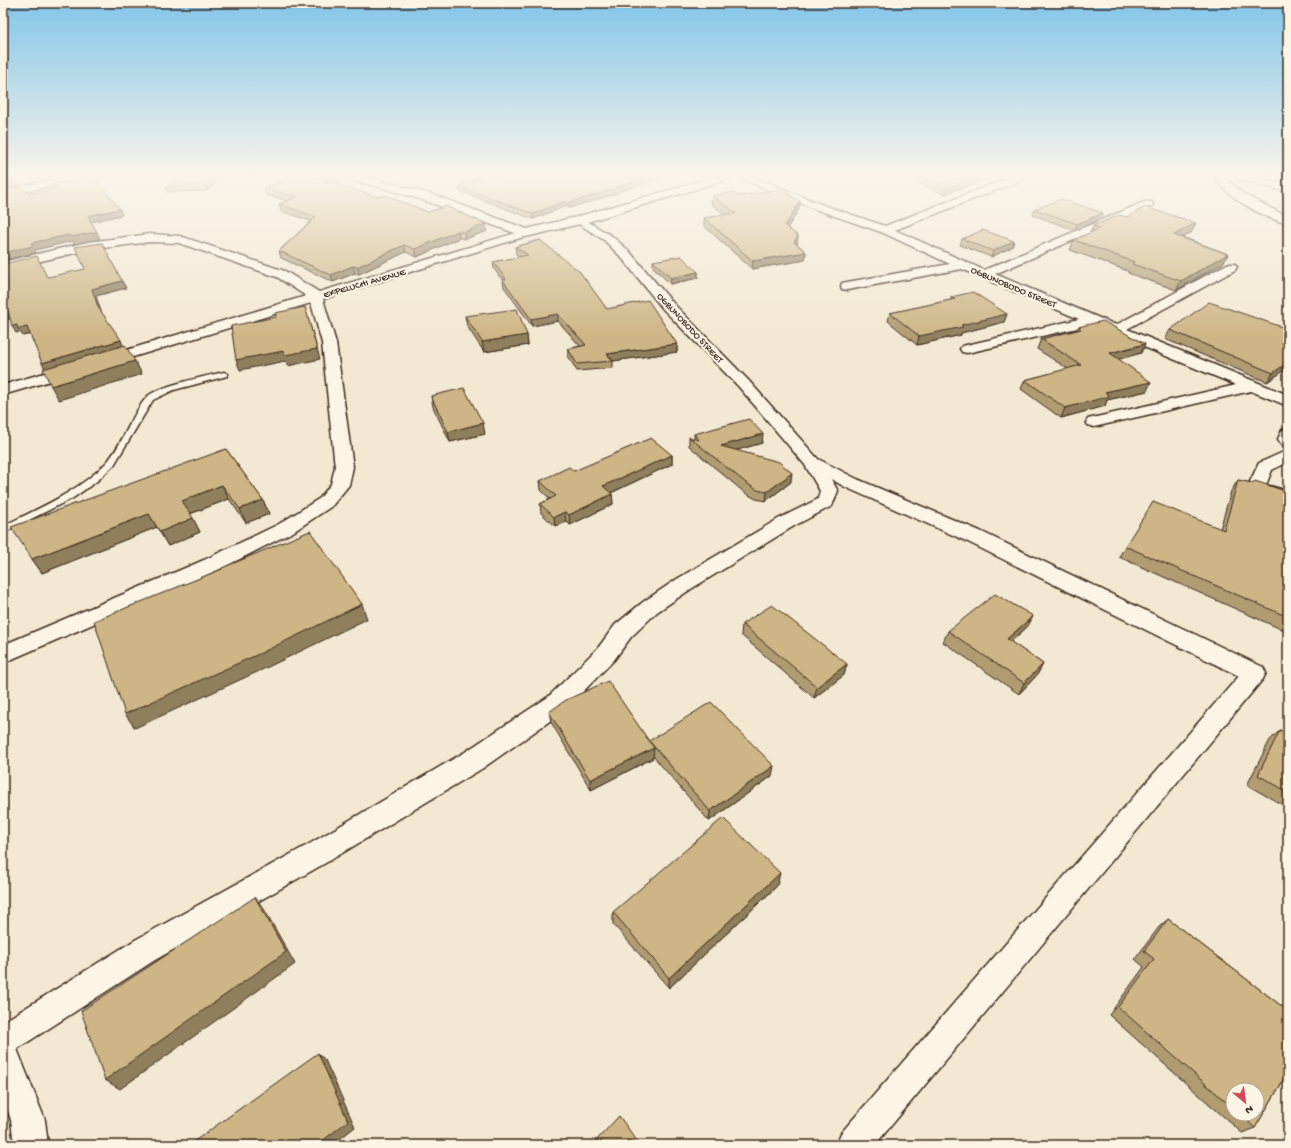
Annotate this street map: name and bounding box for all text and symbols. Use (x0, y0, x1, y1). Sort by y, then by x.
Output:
street label: OGBUNOBODO STREET (969, 264, 1059, 312)
street label: EKPELUCHI AVENUE (322, 266, 408, 301)
street label: OGBUNOBODO STREET (654, 291, 726, 367)
north arrow (1225, 1082, 1265, 1122)
text: N (1243, 1102, 1255, 1116)

